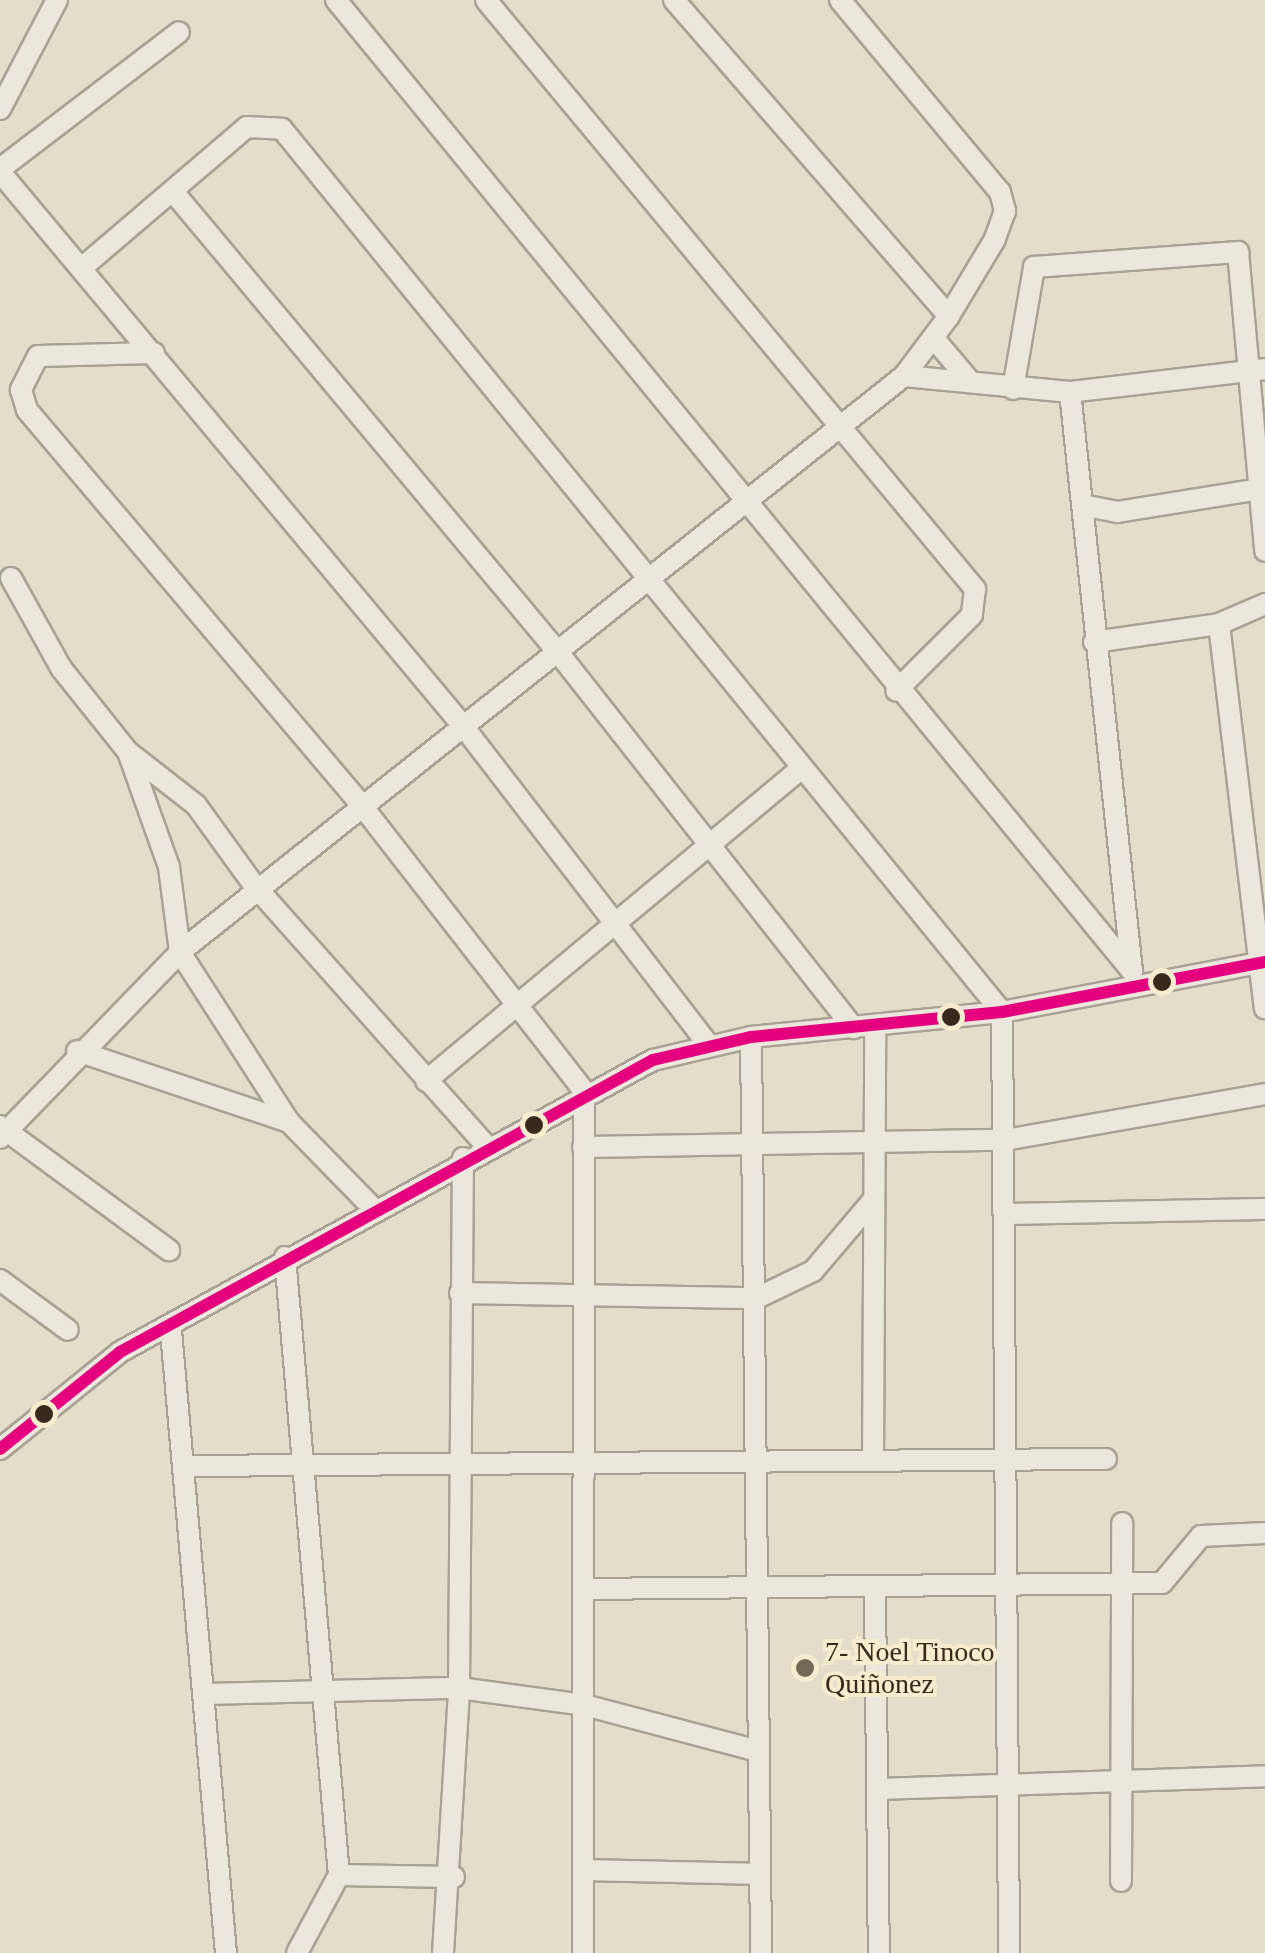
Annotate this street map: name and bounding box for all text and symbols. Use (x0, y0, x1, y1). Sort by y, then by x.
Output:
unlabelled marker (1152, 972, 1172, 992)
unlabelled marker (941, 1007, 961, 1027)
unlabelled marker (524, 1115, 544, 1135)
unlabelled marker (34, 1404, 54, 1424)
place label: 7- Noel Tinoco Quiñonez (825, 1635, 995, 1701)
marker: 7- Noel Tinoco Quiñonez (794, 1657, 816, 1679)

